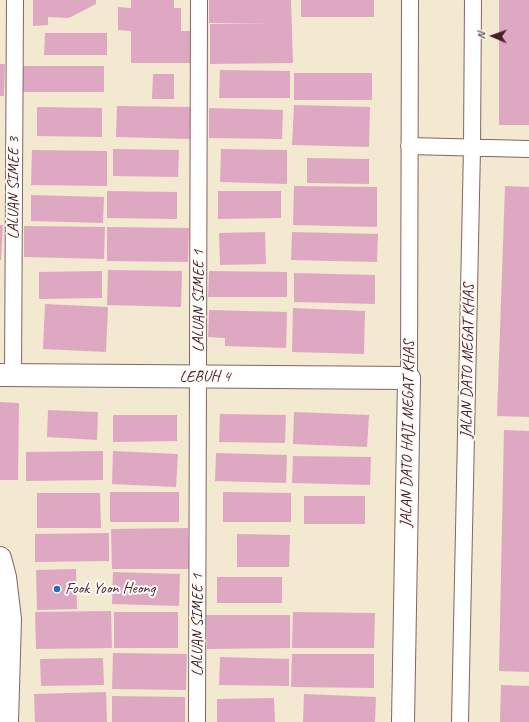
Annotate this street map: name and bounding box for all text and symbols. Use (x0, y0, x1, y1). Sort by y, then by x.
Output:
north arrow (473, 16, 513, 56)
text: N (474, 32, 488, 39)
street label: LALUAN SIMEE 3 (4, 137, 24, 239)
street label: LALUAN SIMEE 1 (189, 250, 209, 352)
street label: JALAN DATO MEGAT KHAS (457, 283, 479, 439)
street label: JALAN DATO HAJI MEGAT KHAS (397, 340, 419, 528)
street label: LEBUH 4 (180, 367, 230, 387)
street label: LALUAN SIMEE 1 (188, 574, 208, 676)
place label: Fook Yoon Heong (65, 579, 155, 599)
marker: Fook Yoon Heong (52, 584, 62, 594)

